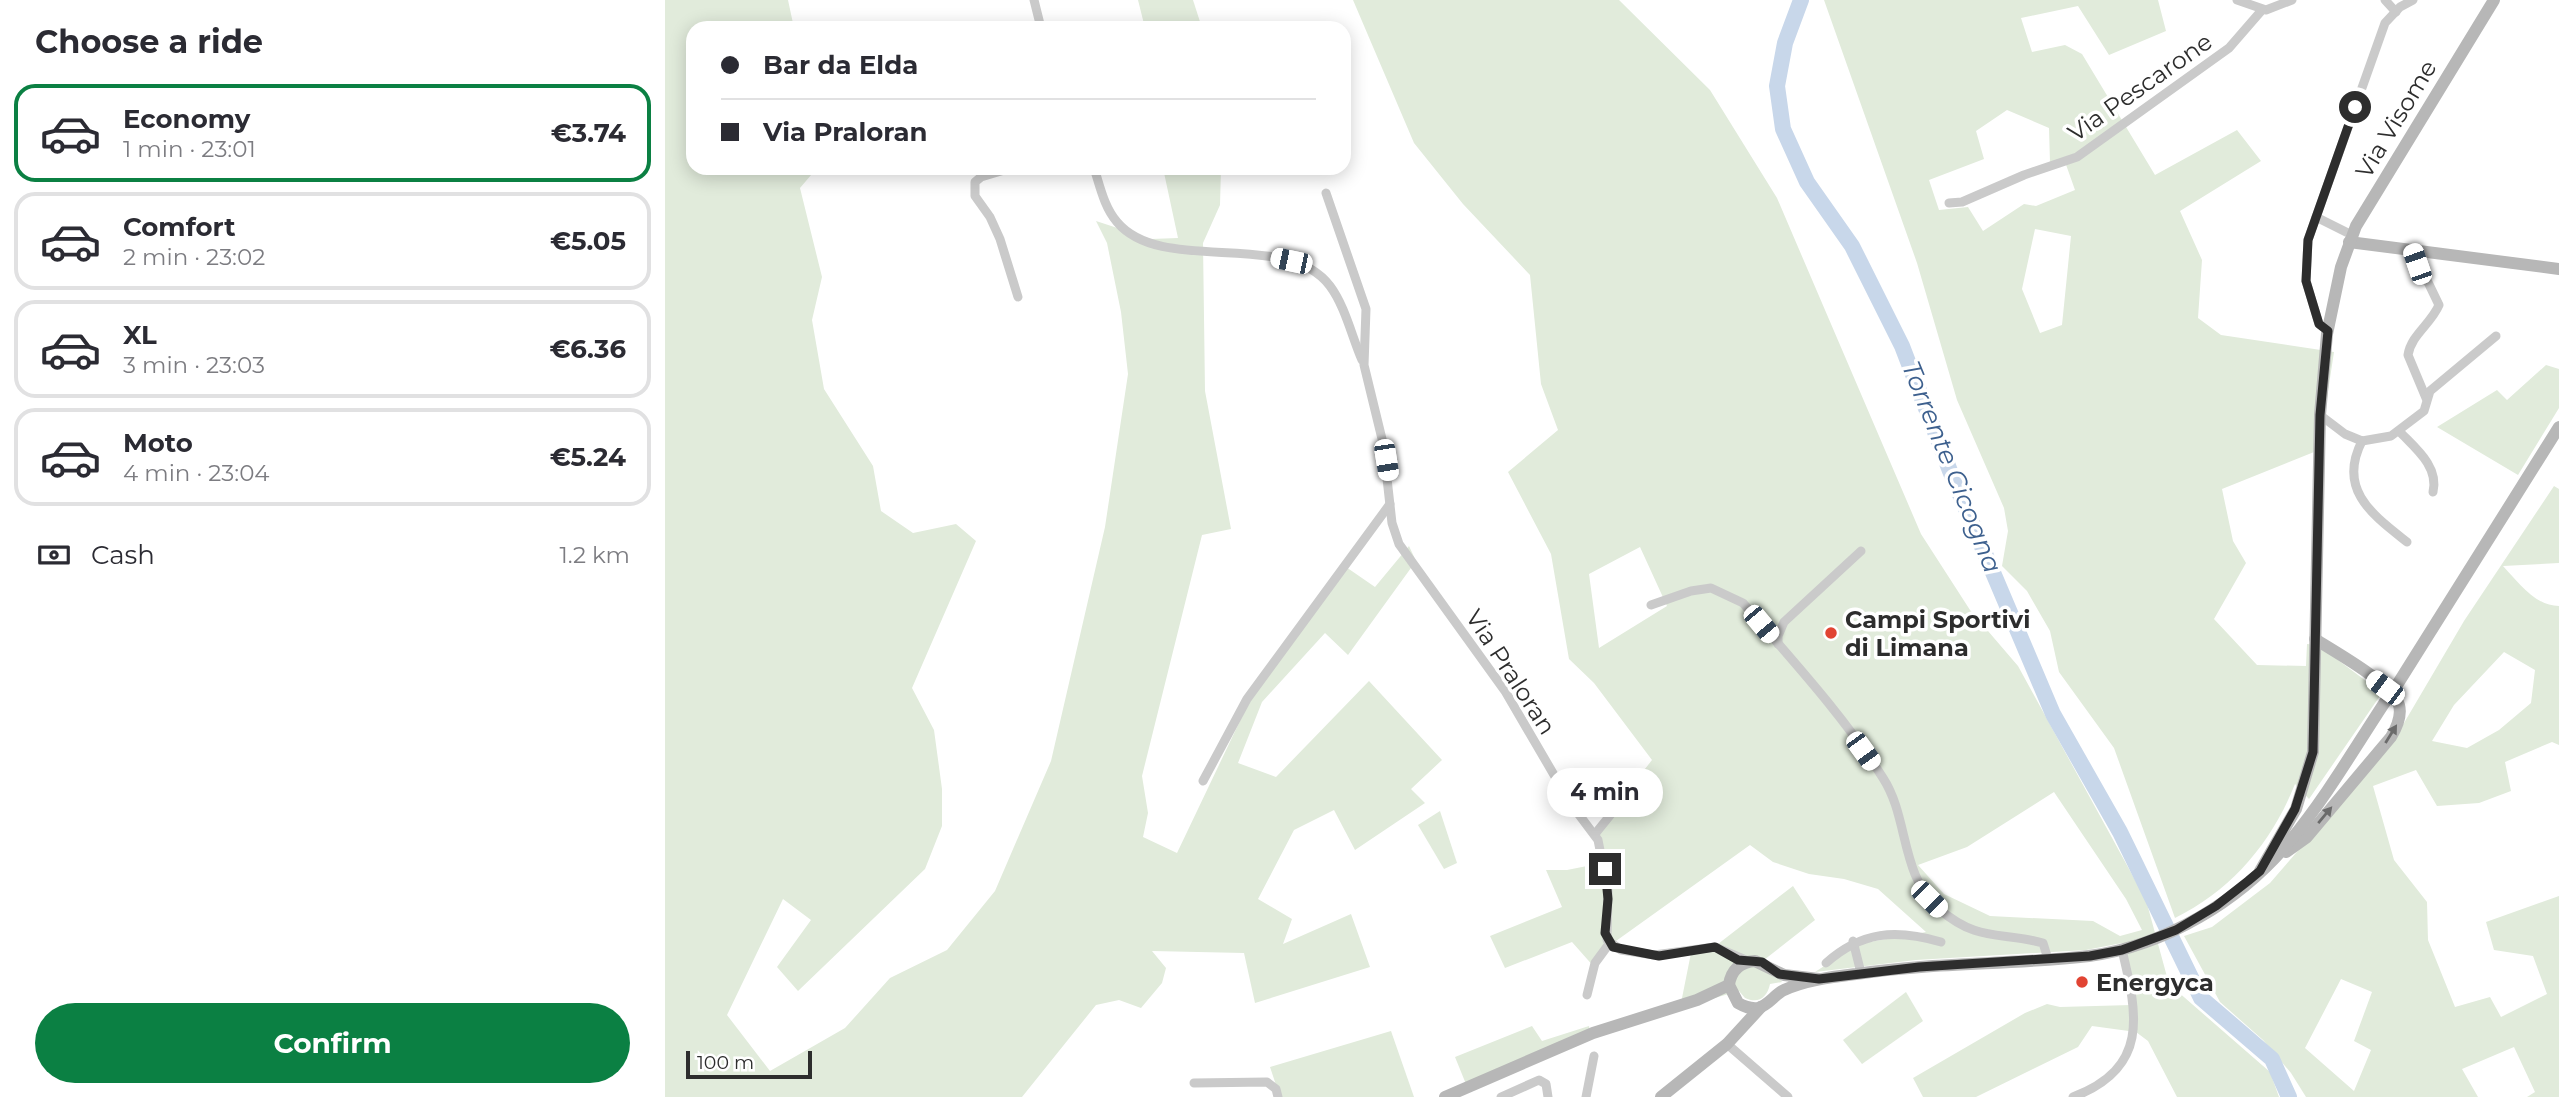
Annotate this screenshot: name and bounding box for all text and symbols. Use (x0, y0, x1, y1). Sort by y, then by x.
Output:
text: Choose a ride (35, 22, 263, 61)
street label: Via Pescarone (2062, 27, 2218, 147)
text: Bar da Elda (763, 49, 918, 81)
street label: Via Visome (2349, 55, 2443, 183)
route start (2339, 91, 2371, 123)
icon: car (39, 102, 102, 165)
text: Economy (123, 103, 250, 135)
text: Via Praloran (763, 116, 928, 148)
text: €3.74 (551, 117, 626, 149)
text: 1 min · 23:01 (123, 135, 256, 163)
icon: car (39, 210, 102, 273)
text: Comfort (123, 211, 235, 243)
text: €5.05 (550, 225, 626, 257)
car (2401, 241, 2434, 287)
text: 2 min · 23:02 (123, 243, 265, 271)
car (1269, 246, 1314, 276)
icon: car (39, 318, 102, 381)
text: XL (123, 319, 157, 351)
text: €6.36 (550, 333, 626, 365)
text: 3 min · 23:03 (123, 351, 265, 379)
water label: Torrente Cicogna (1895, 357, 2009, 577)
icon: car (39, 426, 102, 489)
text: Moto (123, 427, 193, 459)
car (1373, 438, 1400, 482)
text: €5.24 (550, 441, 626, 473)
text: 4 min · 23:04 (123, 459, 270, 487)
icon: cash (35, 536, 73, 574)
text: Cash (91, 539, 155, 571)
text: 1.2 km (560, 541, 630, 569)
car (1740, 601, 1783, 647)
street label: Via Praloran (1460, 604, 1562, 740)
place label: Campi Sportivi di Limana (1845, 605, 2030, 662)
marker: Campi Sportivi di Limana (1823, 625, 1839, 641)
car (2362, 667, 2409, 709)
one-way arrow (2385, 724, 2398, 743)
car (1843, 728, 1884, 774)
callout: 4 min (1547, 768, 1663, 816)
text: 4 min (1570, 778, 1640, 806)
one-way arrow (2317, 807, 2332, 824)
route end (1589, 853, 1621, 885)
car (1907, 877, 1952, 921)
place label: Energyca (2096, 968, 2214, 997)
marker: Energyca (2074, 974, 2090, 990)
button: Confirm (35, 1003, 630, 1083)
scale bar (686, 1048, 812, 1080)
text: 100 m (697, 1051, 754, 1074)

